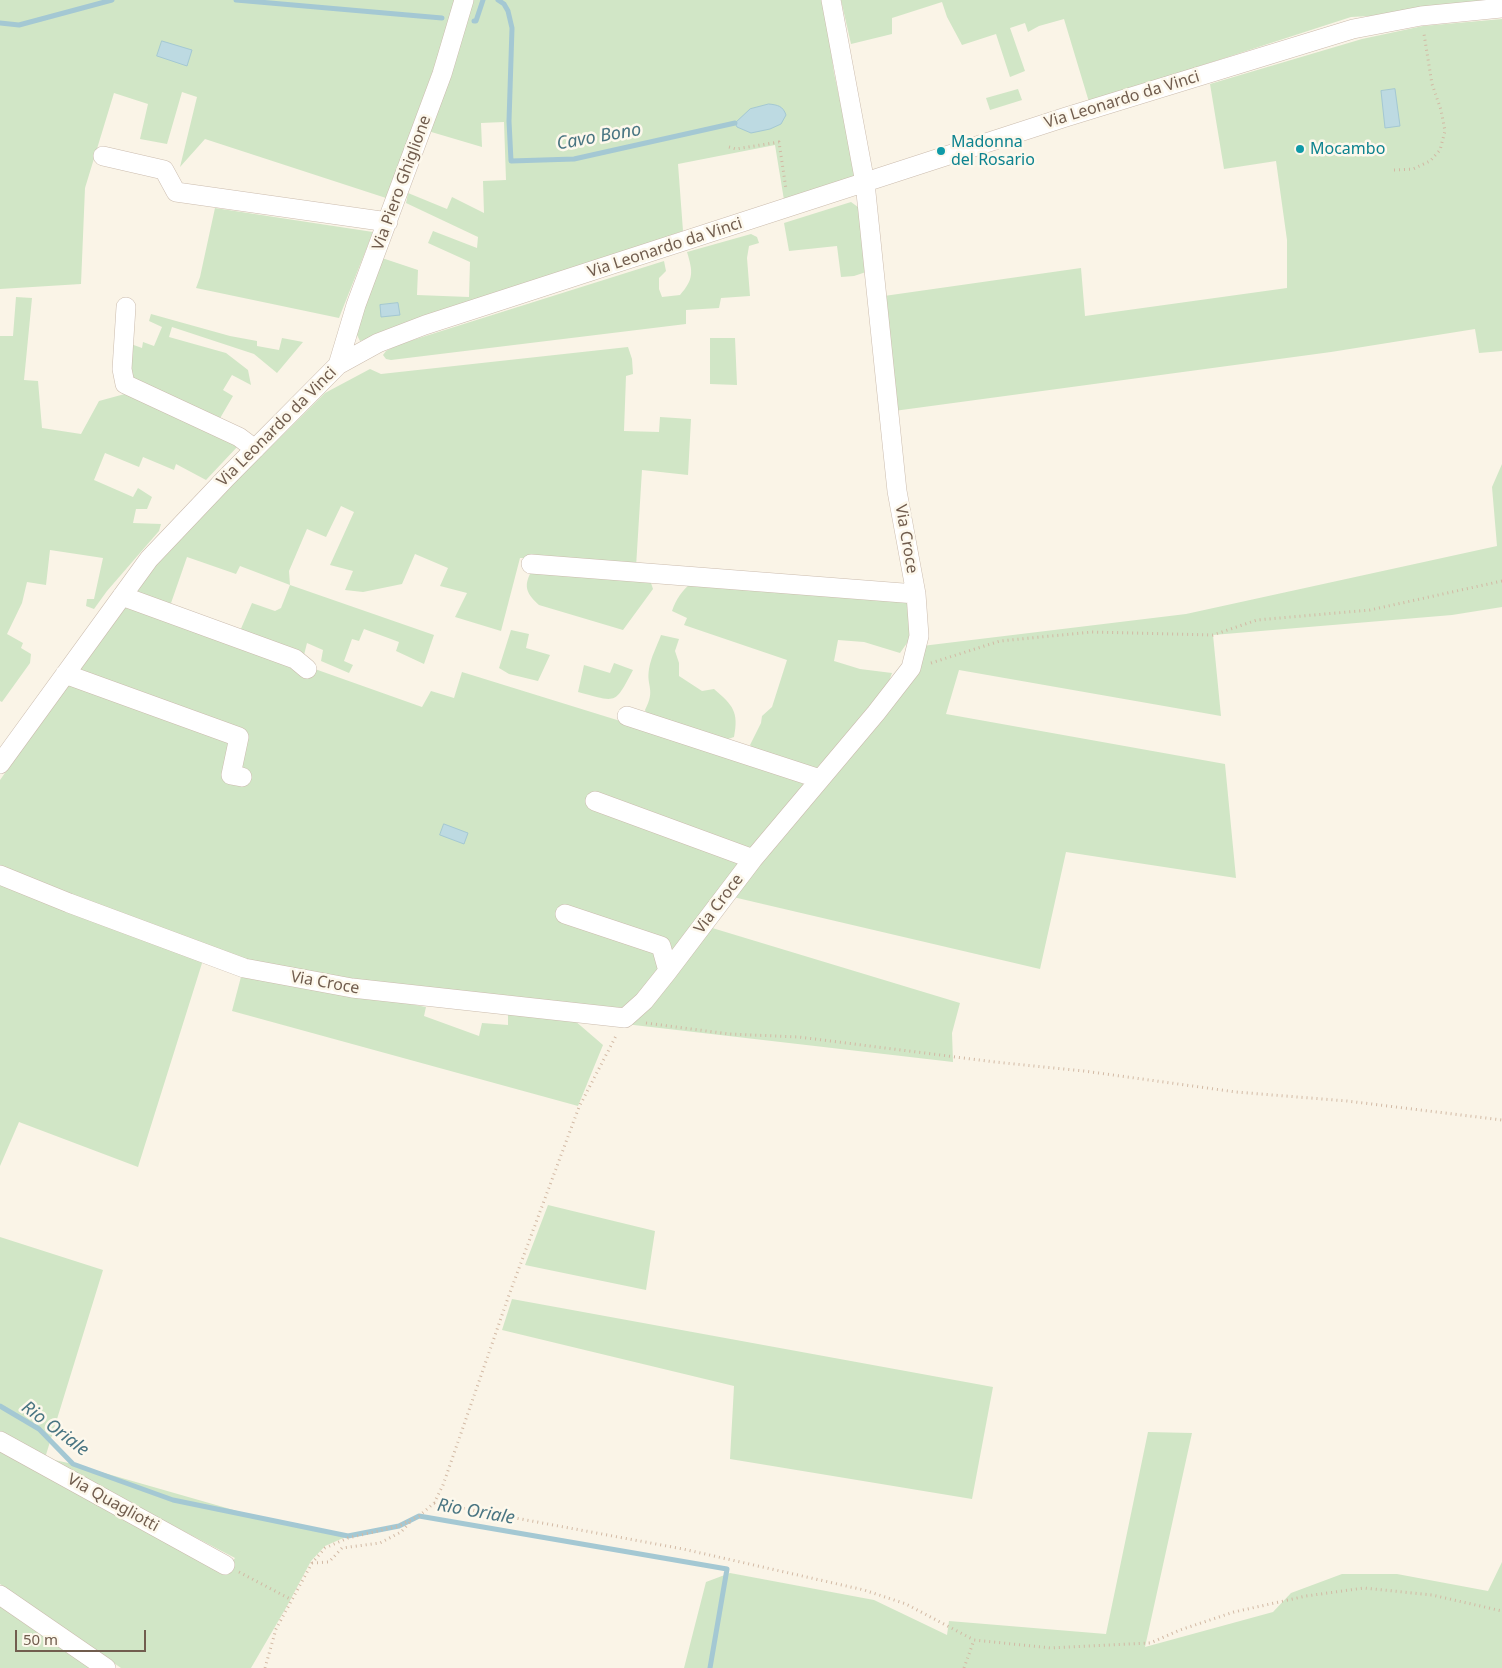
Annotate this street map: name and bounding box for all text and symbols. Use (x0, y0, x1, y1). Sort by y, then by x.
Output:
street label: Via Leonardo da Vinci (1042, 67, 1202, 133)
street label: Via Piero Ghiglione (369, 113, 435, 253)
water label: Cavo Bono (555, 119, 643, 155)
place label: Madonna del Rosario (951, 132, 1035, 170)
place label: Mocambo (1310, 139, 1385, 159)
marker: Mocambo (1294, 143, 1306, 155)
marker: Madonna del Rosario (935, 145, 947, 157)
street label: Via Leonardo da Vinci (585, 214, 745, 282)
street label: Via Leonardo da Vinci (213, 363, 341, 491)
street label: Via Croce (890, 503, 922, 575)
street label: Via Croce (690, 870, 748, 938)
street label: Via Croce (289, 967, 361, 999)
water label: Rio Oriale (17, 1397, 93, 1461)
street label: Via Quagliotti (64, 1470, 162, 1536)
water label: Rio Oriale (436, 1495, 516, 1529)
scale bar (18, 1620, 149, 1652)
text: 50 m (23, 1629, 58, 1649)

